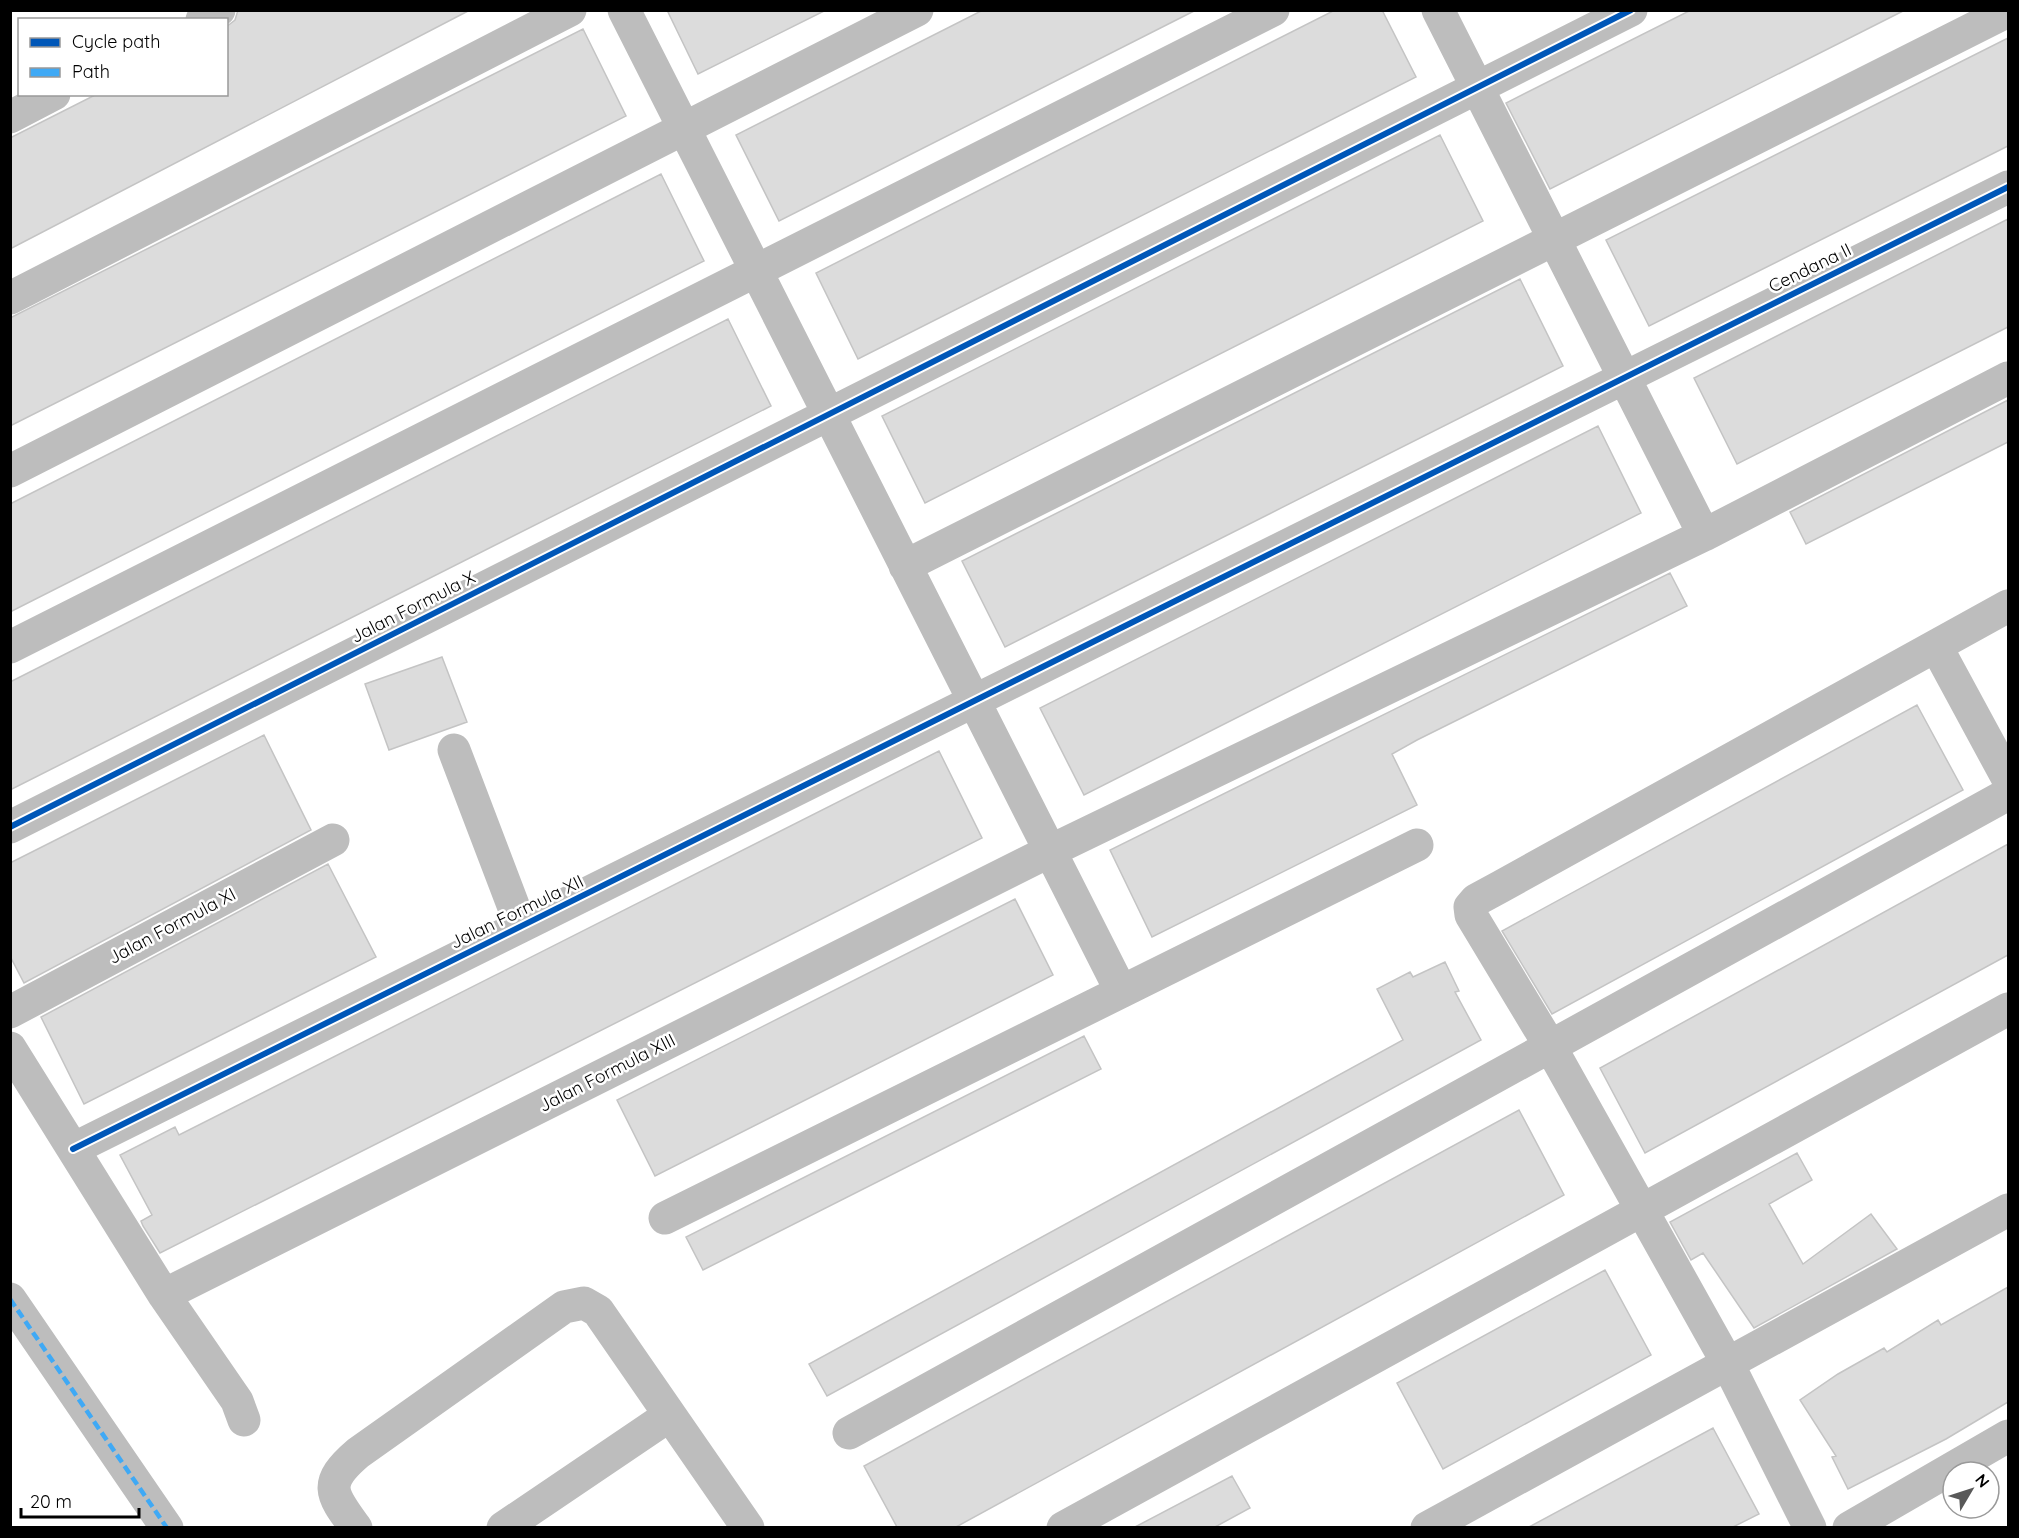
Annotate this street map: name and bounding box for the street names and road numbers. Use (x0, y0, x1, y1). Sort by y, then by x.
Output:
street label: Cendana II (1765, 238, 1855, 297)
street label: Jalan Formula X (347, 565, 479, 648)
street label: Jalan Formula XII (446, 869, 587, 954)
street label: Jalan Formula XI (104, 882, 240, 969)
street label: Jalan Formula XIII (535, 1028, 679, 1117)

